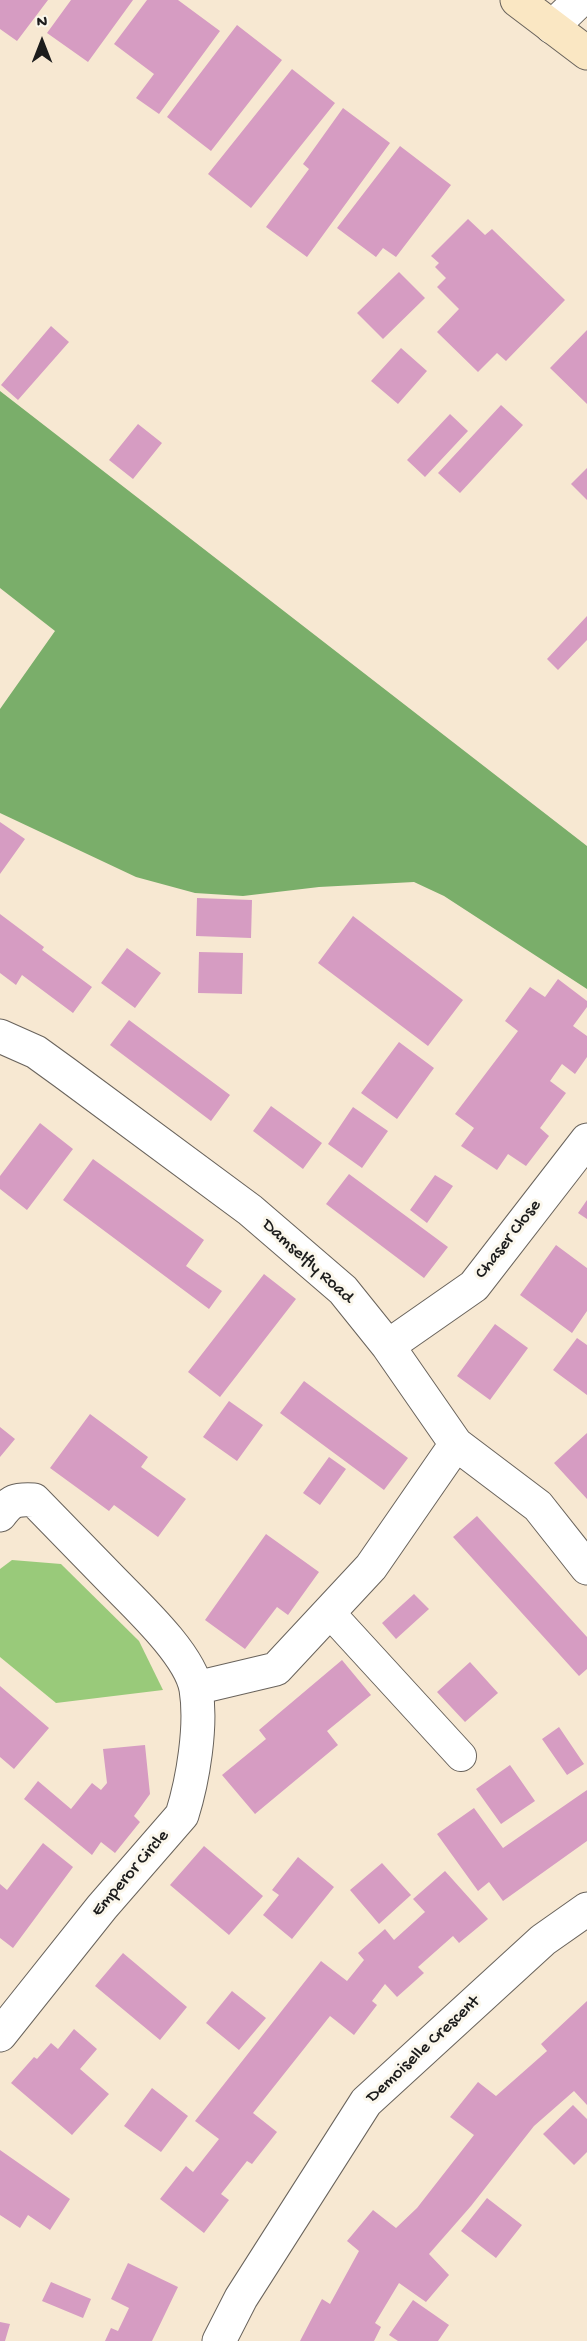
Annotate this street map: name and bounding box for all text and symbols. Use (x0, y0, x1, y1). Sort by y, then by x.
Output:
north arrow (12, 12, 72, 72)
text: N (37, 14, 47, 33)
street label: Chaser Close (471, 1196, 547, 1284)
street label: Damselfly Road (257, 1215, 357, 1309)
street label: Emperor Circle (87, 1826, 175, 1922)
street label: Demoiselle Crescent (363, 1992, 485, 2108)

